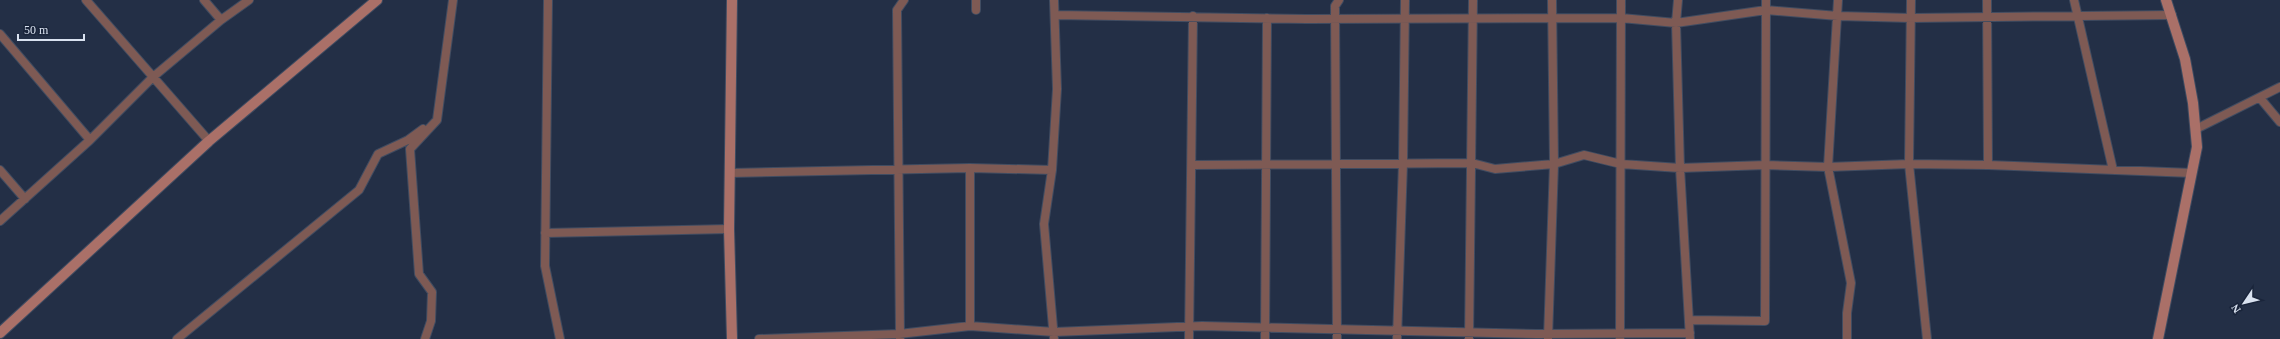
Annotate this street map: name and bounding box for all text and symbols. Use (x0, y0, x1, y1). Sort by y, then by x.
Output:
scale bar (18, 16, 84, 42)
text: 50 m (24, 23, 49, 37)
north arrow (2224, 283, 2264, 323)
text: N (2229, 302, 2243, 315)

